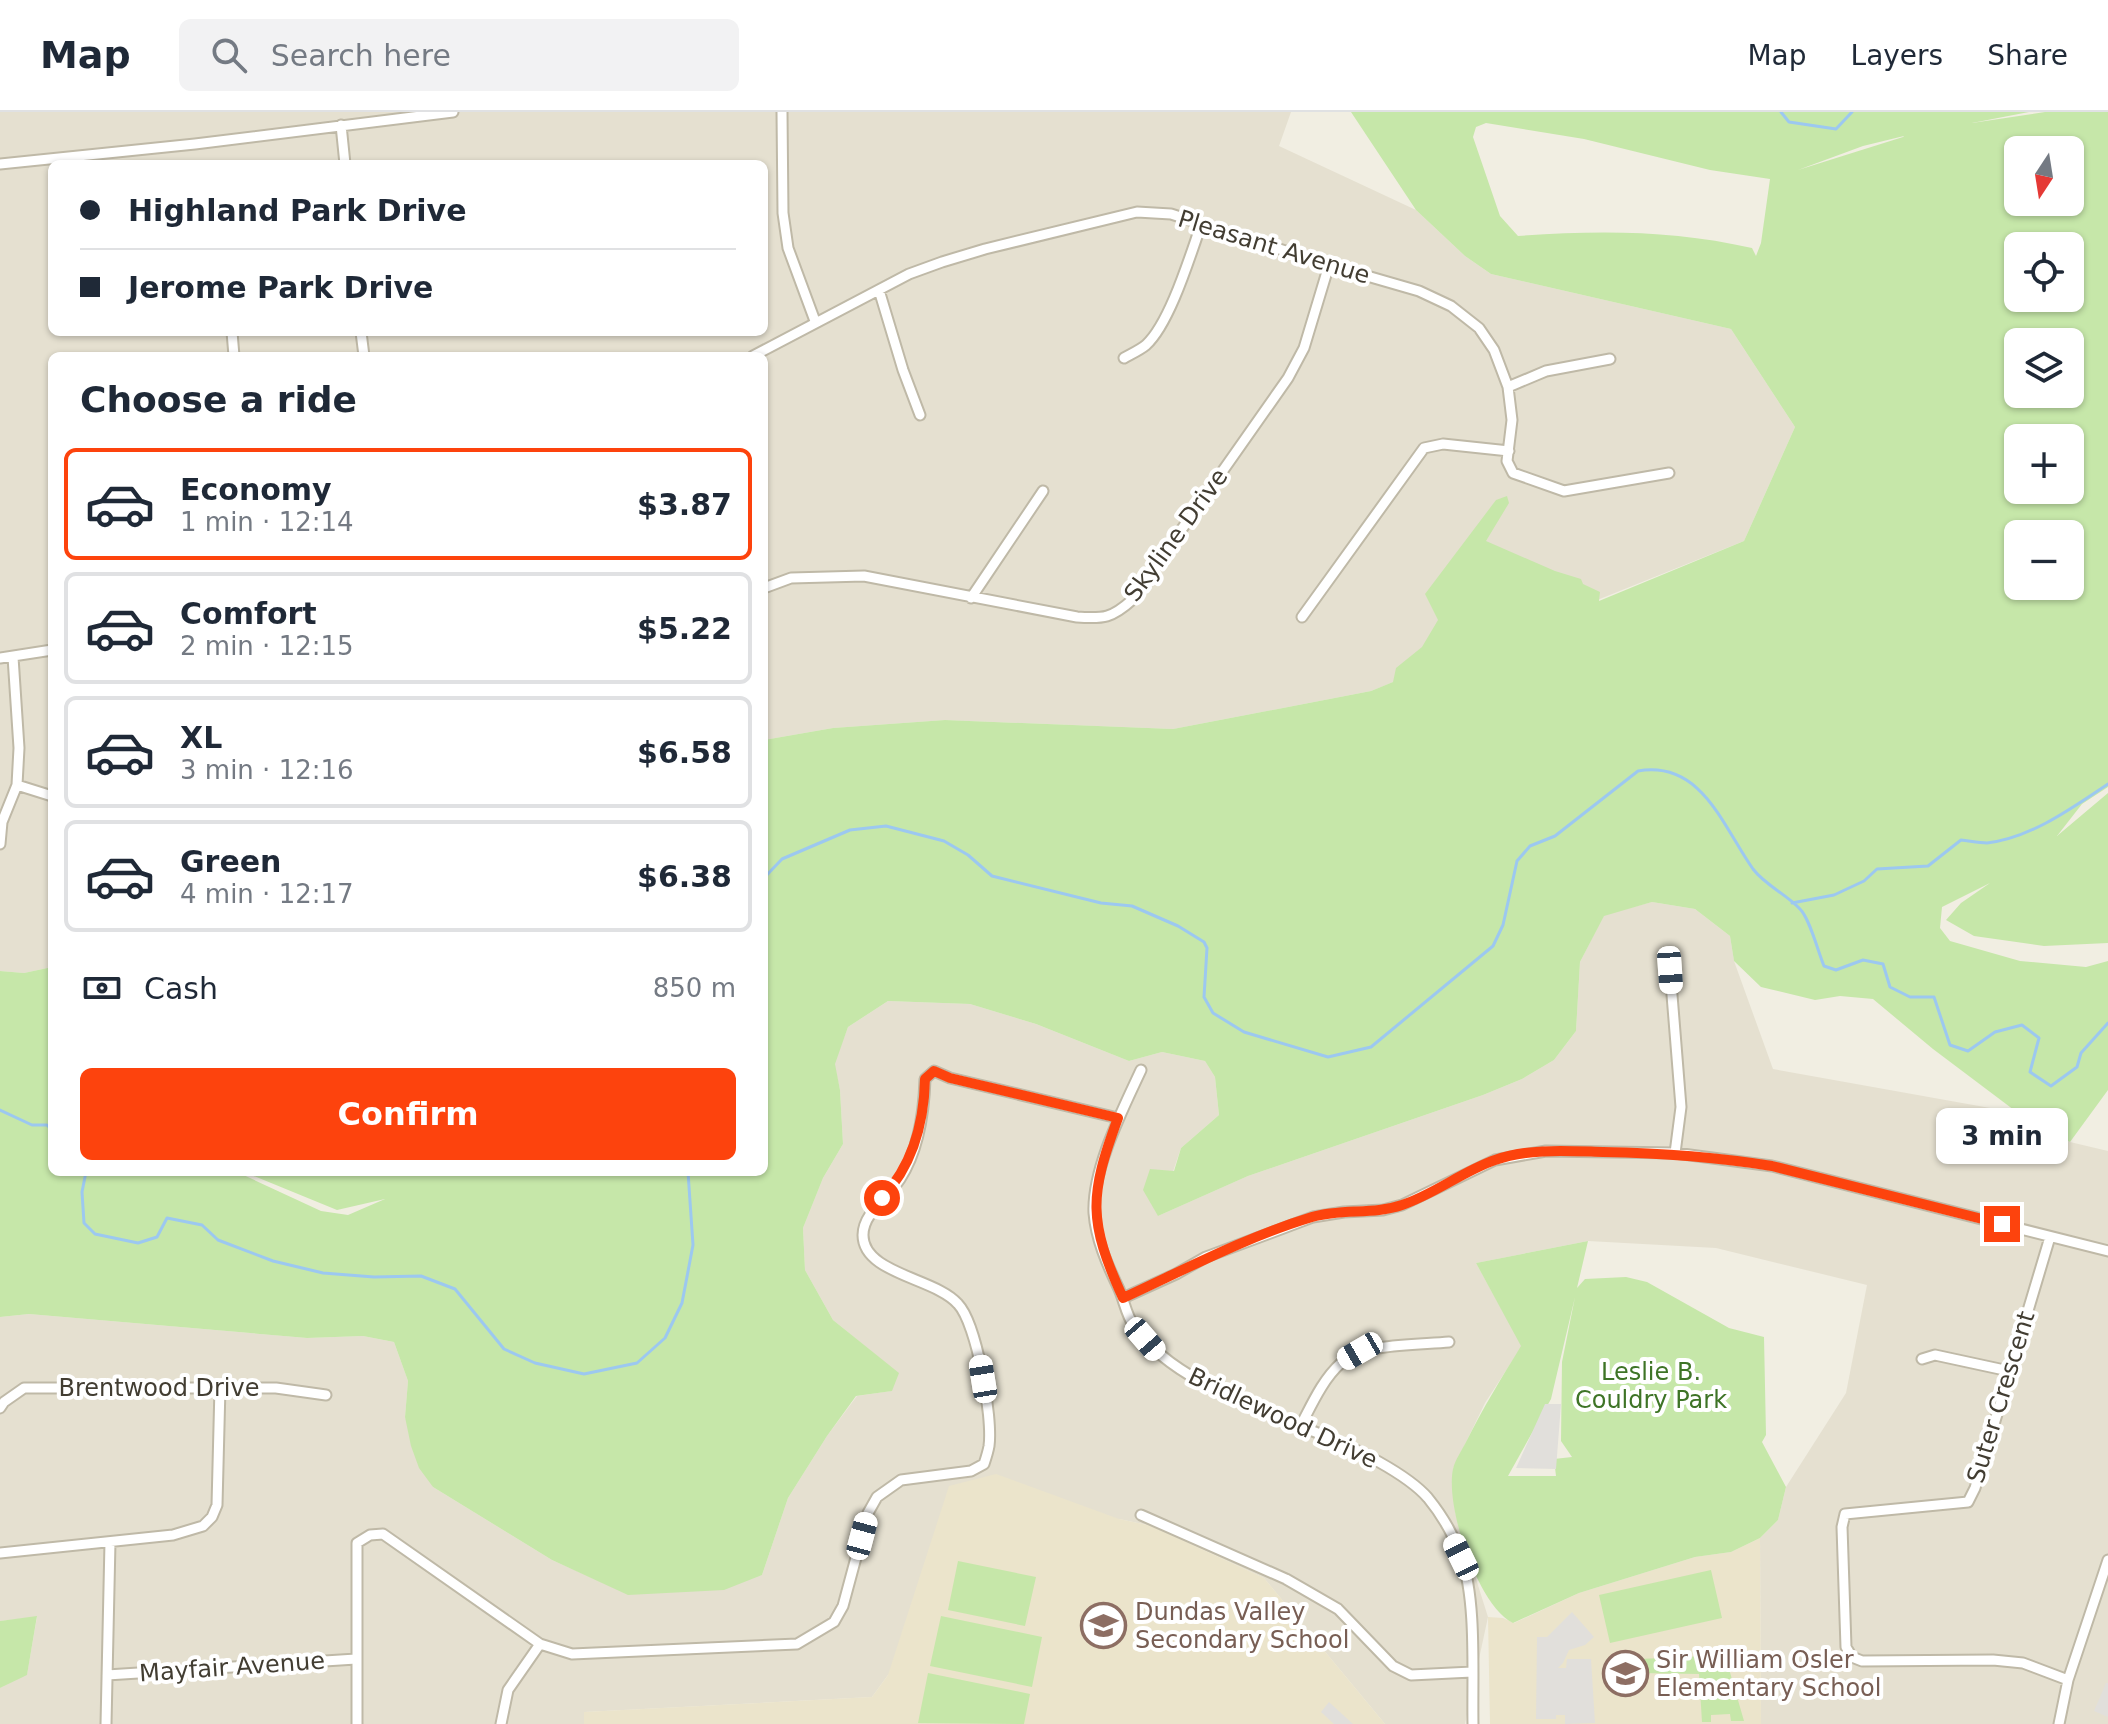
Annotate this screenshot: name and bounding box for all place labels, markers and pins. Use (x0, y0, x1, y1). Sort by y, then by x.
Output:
place label: Dundas Valley Secondary School (1135, 1598, 1349, 1654)
school or university icon: Dundas Valley Secondary School (1080, 1602, 1128, 1650)
place label: Sir William Osler Elementary School (1656, 1646, 1881, 1702)
school or university icon: Sir William Osler Elementary School (1601, 1650, 1649, 1698)

